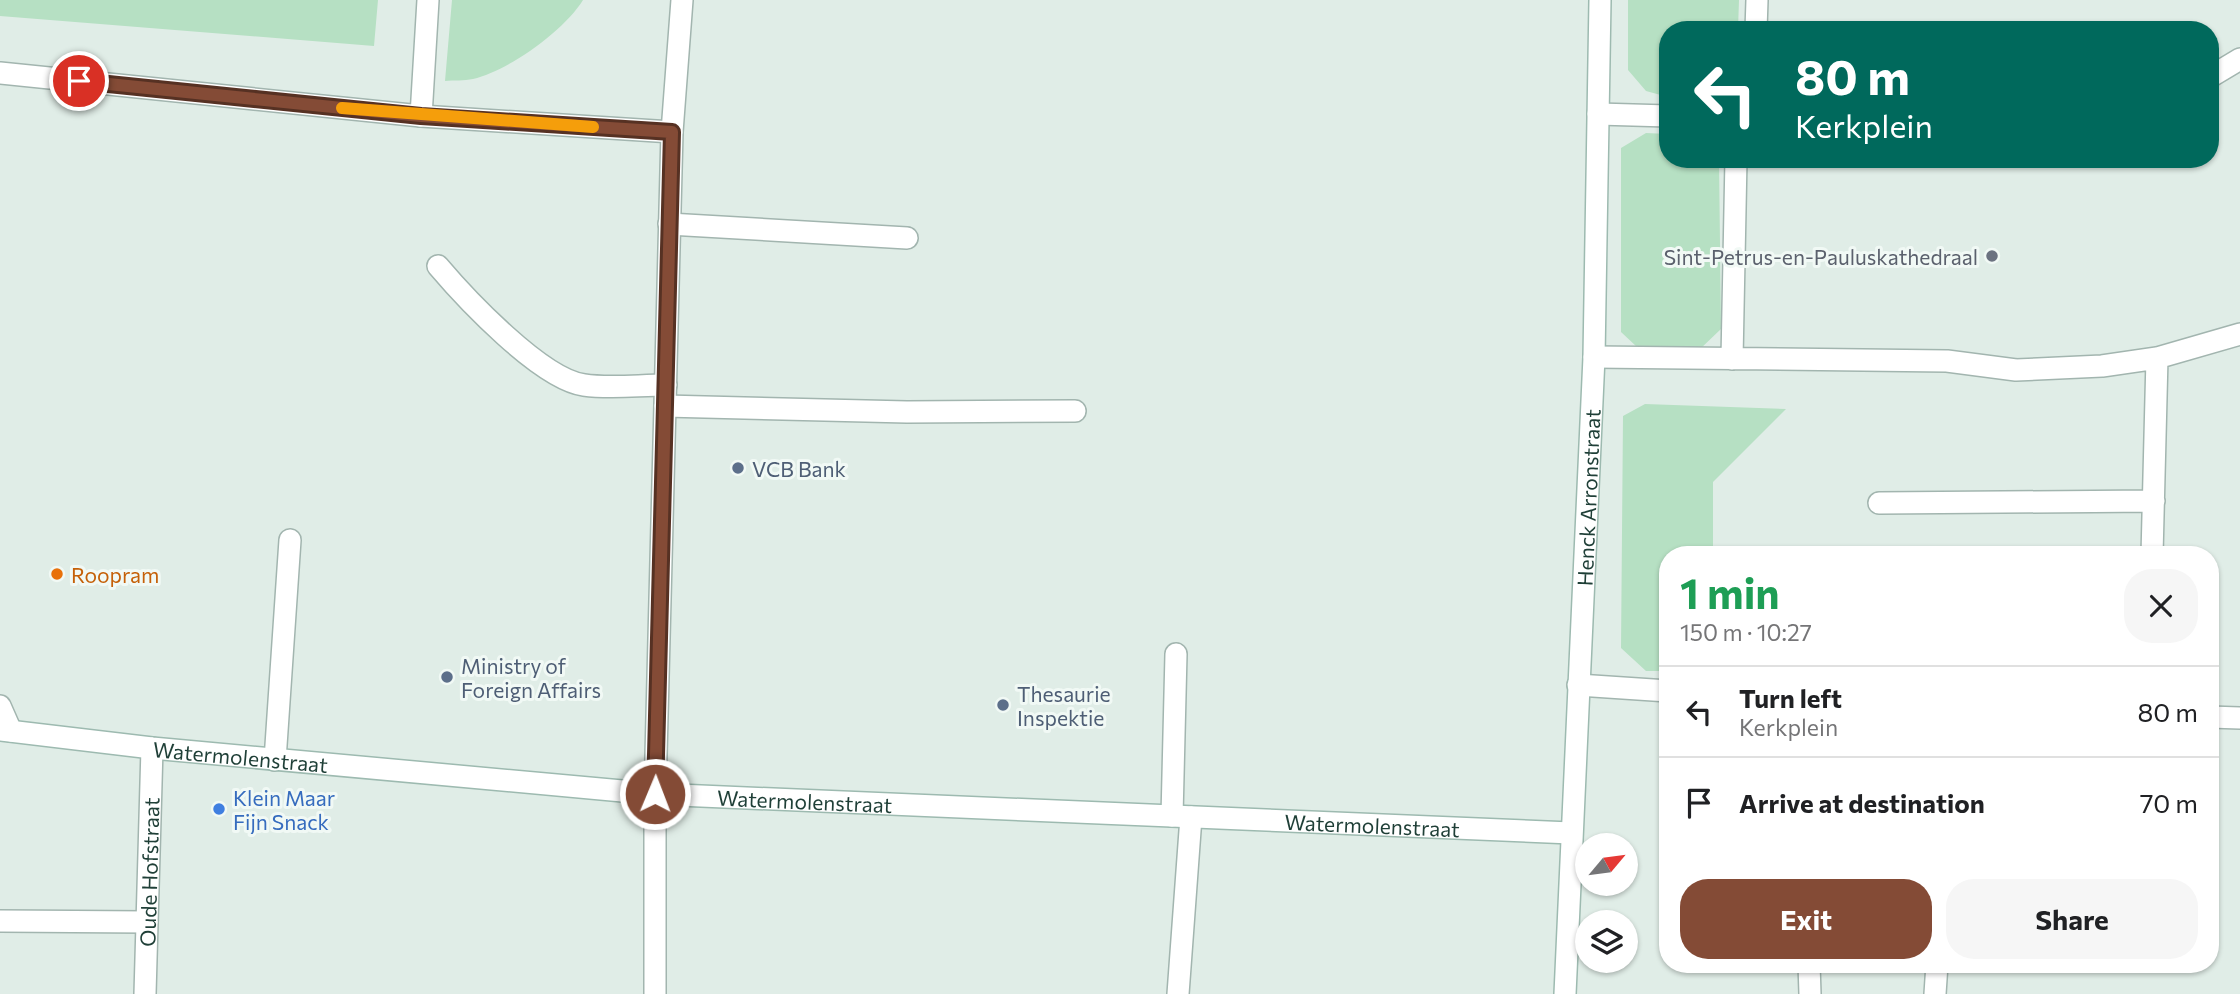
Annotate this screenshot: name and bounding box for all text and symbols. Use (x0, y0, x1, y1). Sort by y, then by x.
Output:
text: 80 m (1795, 45, 1910, 105)
icon: left (1680, 49, 1771, 140)
pin (49, 51, 109, 111)
icon: arrive (60, 62, 98, 100)
text: Kerkplein (1795, 105, 1933, 145)
place label: Sint-Petrus-en-Pauluskathedraal (1664, 244, 1978, 269)
marker: Sint-Petrus-en-Pauluskathedraal (1984, 248, 2000, 264)
street label: Henck Arronstraat (1571, 408, 1604, 587)
place label: VCB Bank (752, 456, 846, 481)
marker: VCB Bank (730, 460, 746, 476)
place label: Roopram (71, 562, 159, 587)
marker: Roopram (49, 566, 65, 582)
text: 1 min (1680, 566, 1780, 618)
button: close (2124, 569, 2198, 643)
text: 150 m · 10:27 (1680, 618, 1812, 646)
place label: Ministry of Foreign Affairs (461, 653, 601, 702)
marker: Ministry of Foreign Affairs (439, 669, 455, 685)
place label: Thesaurie Inspektie (1017, 681, 1111, 730)
text: Turn left (1739, 682, 1842, 713)
icon: left (1680, 693, 1718, 731)
text: 80 m (2138, 696, 2198, 727)
marker: Thesaurie Inspektie (995, 697, 1011, 713)
text: Kerkplein (1739, 713, 1838, 741)
street label: Watermolenstraat (152, 736, 329, 777)
position arrow (618, 757, 692, 831)
street label: Watermolenstraat (717, 784, 893, 817)
icon: arrive (1680, 784, 1718, 822)
place label: Klein Maar Fijn Snack (233, 785, 335, 834)
text: Arrive at destination (1739, 787, 1985, 818)
text: 70 m (2140, 787, 2198, 818)
street label: Oude Hofstraat (134, 797, 163, 947)
marker: Klein Maar Fijn Snack (211, 801, 227, 817)
street label: Watermolenstraat (1284, 808, 1460, 841)
north arrow (1575, 833, 1638, 896)
map controls (1575, 833, 1638, 973)
button: Exit (1680, 879, 1932, 959)
button: Share (1946, 879, 2198, 959)
button: layers (1575, 910, 1638, 973)

